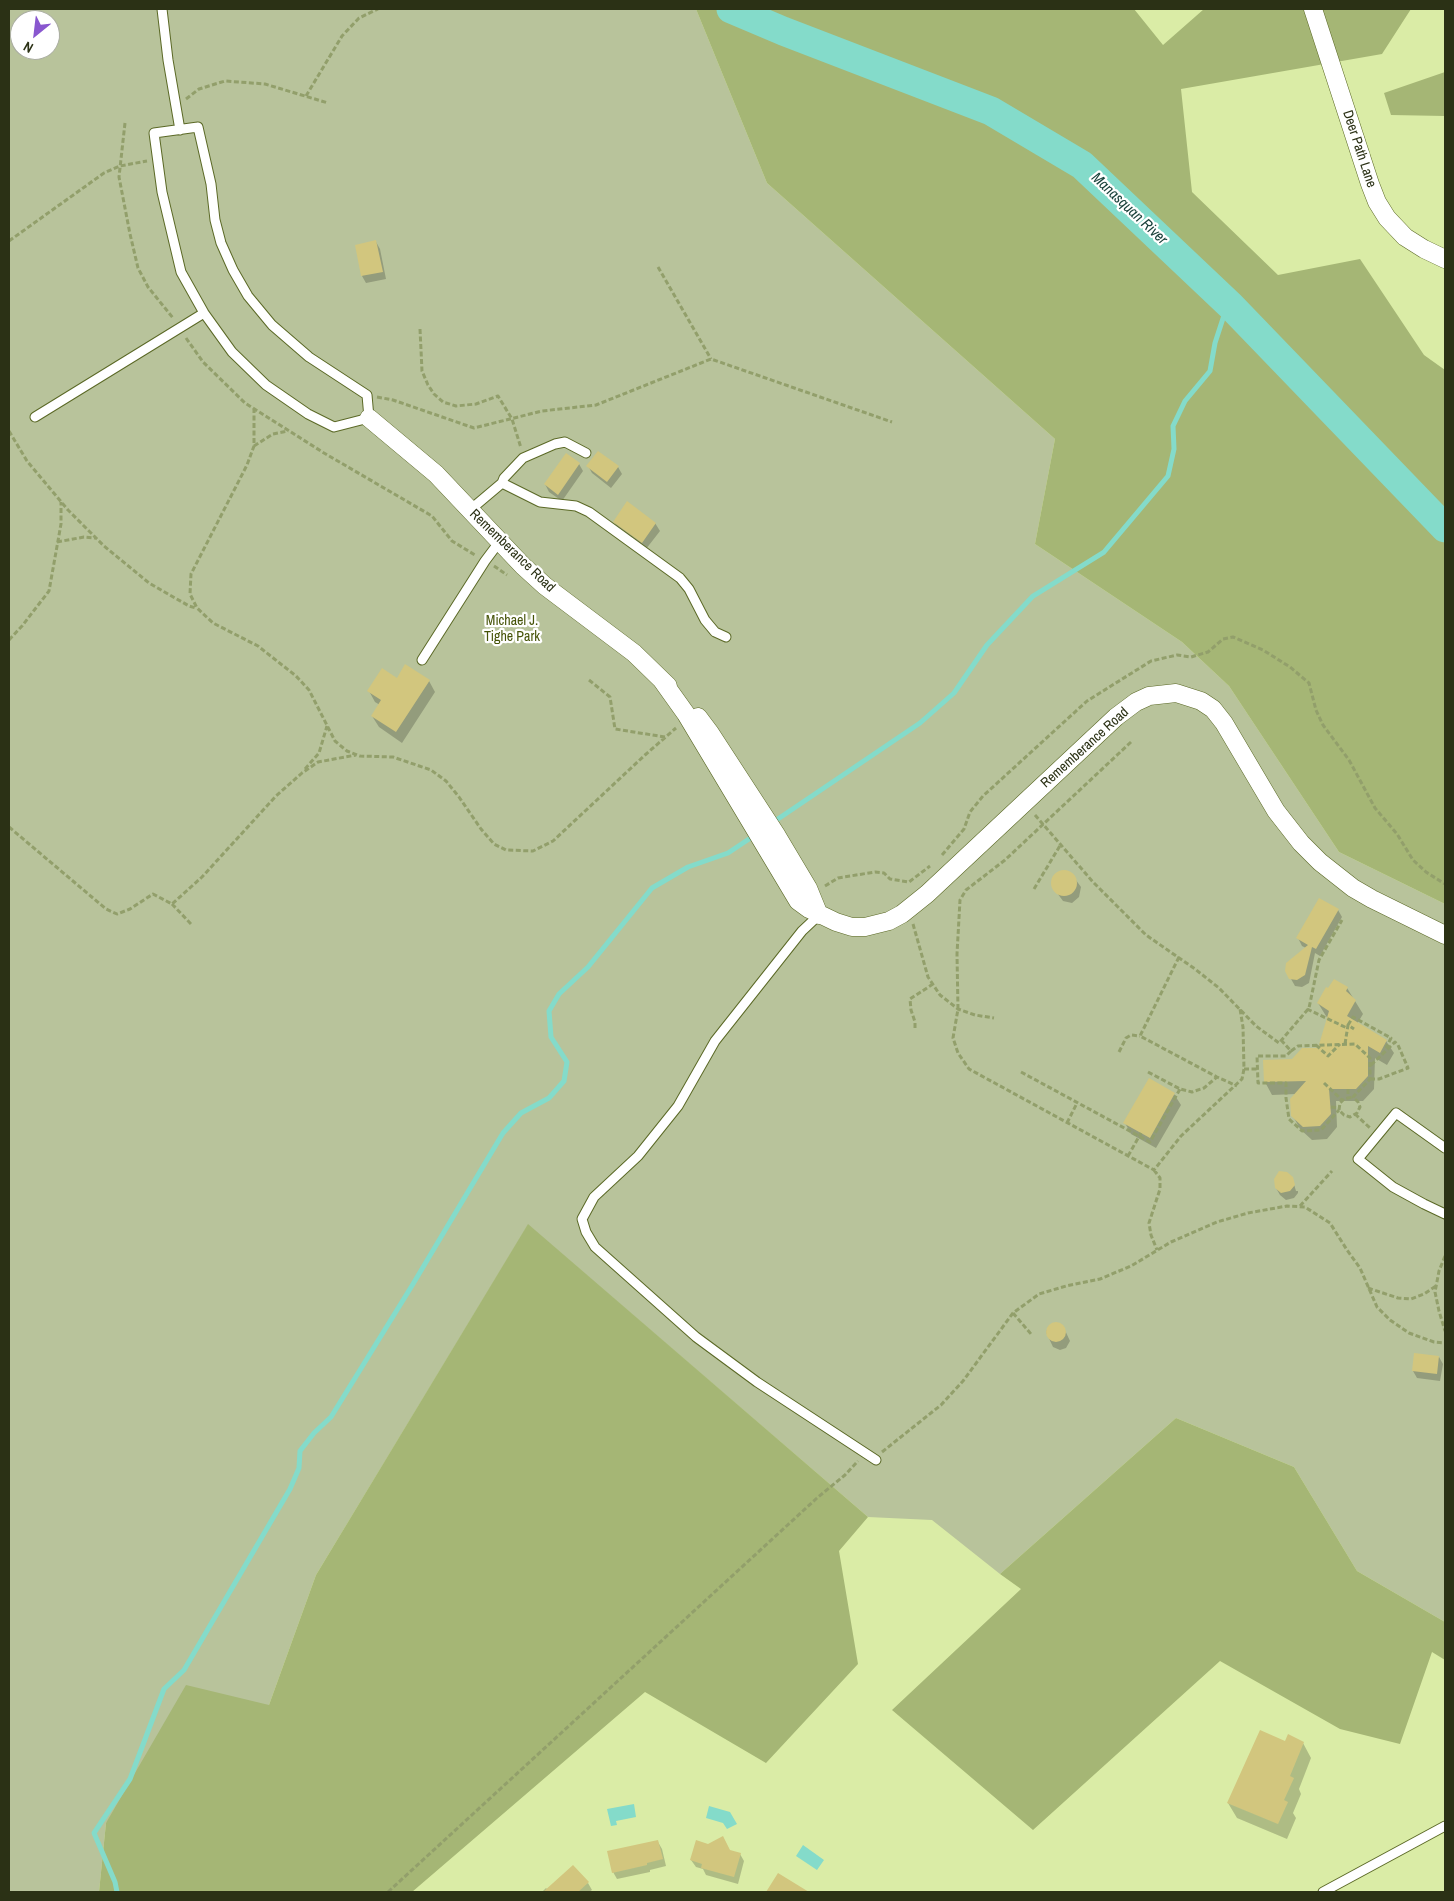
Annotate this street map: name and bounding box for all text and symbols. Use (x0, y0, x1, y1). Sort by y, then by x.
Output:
north arrow (10, 10, 60, 60)
text: N (20, 37, 36, 57)
street label: Deer Path Lane (1339, 108, 1379, 190)
water label: Manasquan River (1087, 169, 1171, 249)
street label: Rememberance Road (466, 506, 558, 596)
park label: Michael J. Tighe Park (484, 613, 540, 646)
street label: Rememberance Road (1038, 704, 1132, 792)

